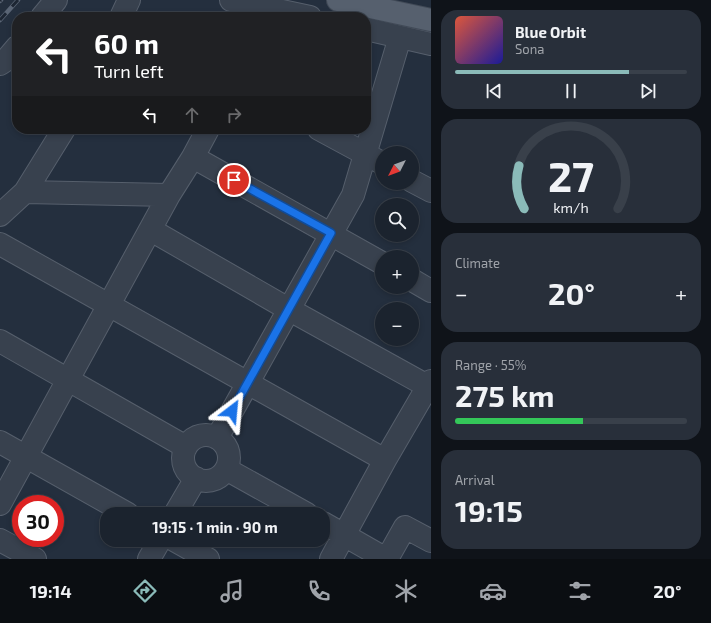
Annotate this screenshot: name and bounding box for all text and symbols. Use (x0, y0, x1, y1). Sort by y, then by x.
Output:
text: Blue Orbit (515, 23, 586, 41)
text: 60 m (94, 26, 159, 60)
icon: left (28, 28, 80, 80)
text: Sona (515, 41, 544, 57)
text: Turn left (94, 60, 164, 82)
icon: previous (483, 80, 505, 102)
icon: pause (560, 80, 582, 102)
icon: next (637, 80, 659, 102)
icon: left (139, 104, 161, 126)
icon: ahead (181, 104, 203, 126)
icon: right (223, 104, 245, 126)
north arrow (375, 146, 419, 190)
map controls (375, 146, 419, 346)
text: 27 (548, 150, 594, 200)
pin (217, 163, 251, 197)
icon: arrive (223, 169, 245, 191)
button: search (375, 198, 419, 242)
text: km/h (553, 198, 589, 215)
button: + (375, 250, 419, 294)
text: Climate (455, 255, 500, 271)
text: 20° (548, 275, 595, 311)
text: − (455, 280, 468, 306)
text: + (675, 280, 687, 306)
button: − (375, 302, 419, 346)
text: Range · 55% (455, 357, 526, 373)
text: 275 km (455, 377, 555, 413)
position arrow (211, 390, 253, 432)
text: Arrival (455, 472, 495, 488)
text: 19:15 (455, 492, 523, 528)
speed limit sign: 30 (12, 495, 64, 547)
text: 19:15 · 1 min · 90 m (152, 518, 278, 536)
icon: directions (131, 577, 159, 605)
icon: music (218, 577, 246, 605)
icon: phone (305, 577, 333, 605)
icon: climate (392, 577, 420, 605)
icon: car (479, 577, 507, 605)
icon: filters (566, 577, 594, 605)
text: 19:14 (30, 580, 72, 602)
text: 20° (653, 580, 681, 602)

